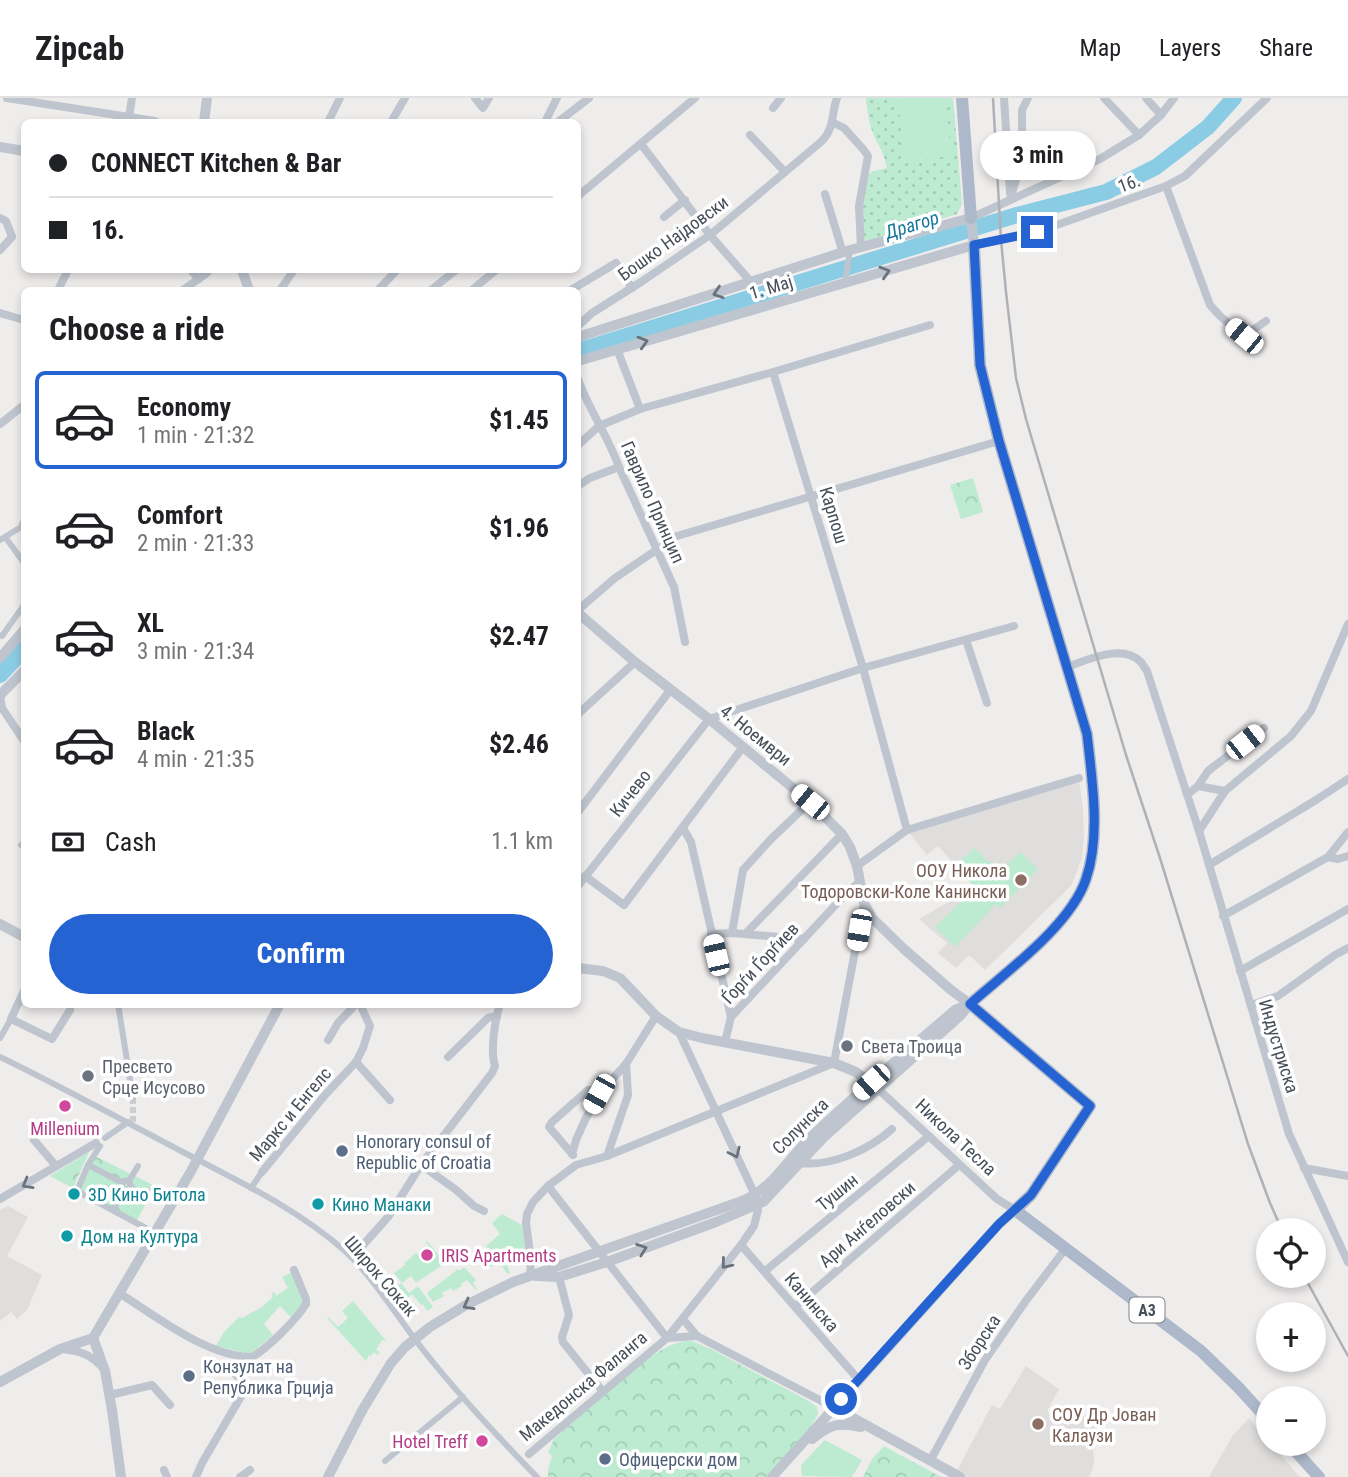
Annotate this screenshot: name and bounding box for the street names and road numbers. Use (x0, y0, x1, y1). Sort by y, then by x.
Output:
street label: 16. (1115, 169, 1143, 197)
street label: Бошко Најдовски (614, 191, 732, 285)
street label: 1. Мај (747, 271, 795, 303)
street label: Гаврило Принцип (617, 438, 689, 566)
street label: Карпош (815, 484, 853, 546)
street label: 4. Ноември (716, 700, 796, 770)
street label: Кичево (605, 765, 655, 821)
street label: Ѓорѓи Ѓорѓиев (717, 918, 803, 1008)
street label: Индустриска (1255, 997, 1303, 1095)
street label: Маркс и Енгелс (245, 1063, 335, 1165)
street label: Солунска (768, 1094, 832, 1158)
street label: Никола Тесла (911, 1094, 1001, 1180)
street label: Тушин (812, 1169, 862, 1215)
street label: Ари Анѓеловски (815, 1177, 919, 1271)
street label: Широк Сокак (340, 1231, 422, 1321)
street label: Канинска (781, 1268, 843, 1336)
road number: A3 (1130, 1298, 1164, 1322)
street label: Зборска (953, 1310, 1005, 1374)
street label: Македонска Фаланга (515, 1327, 651, 1445)

